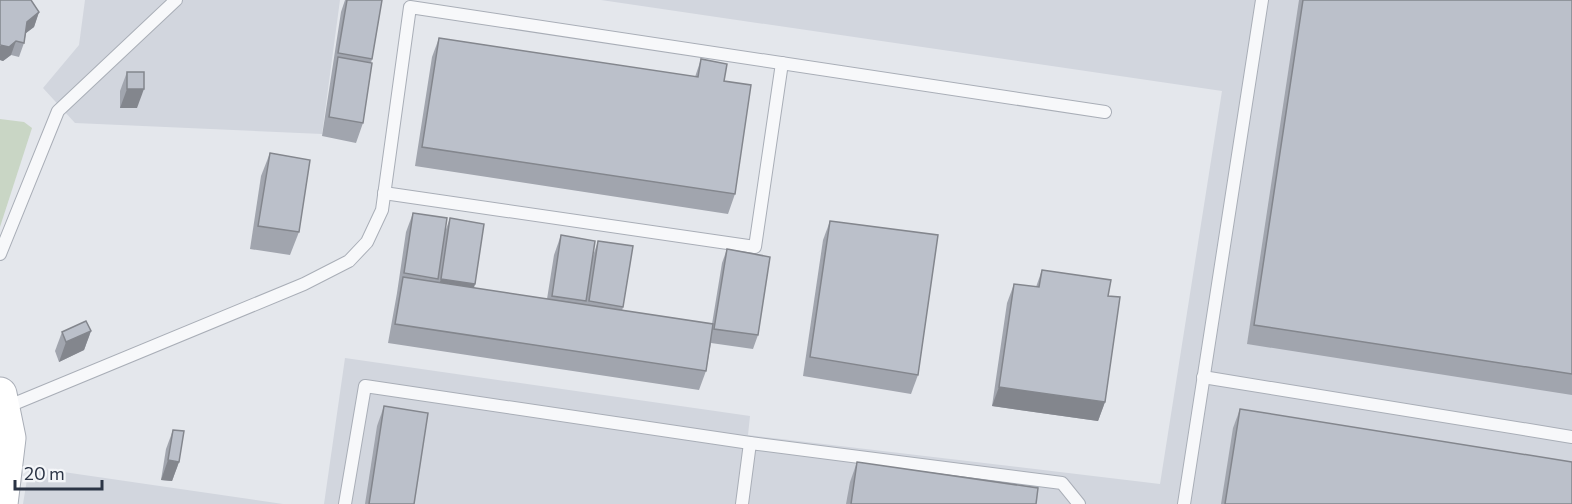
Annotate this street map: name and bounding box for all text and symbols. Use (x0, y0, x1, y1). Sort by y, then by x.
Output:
scale bar (15, 453, 102, 491)
text: 20 m (24, 462, 65, 484)

